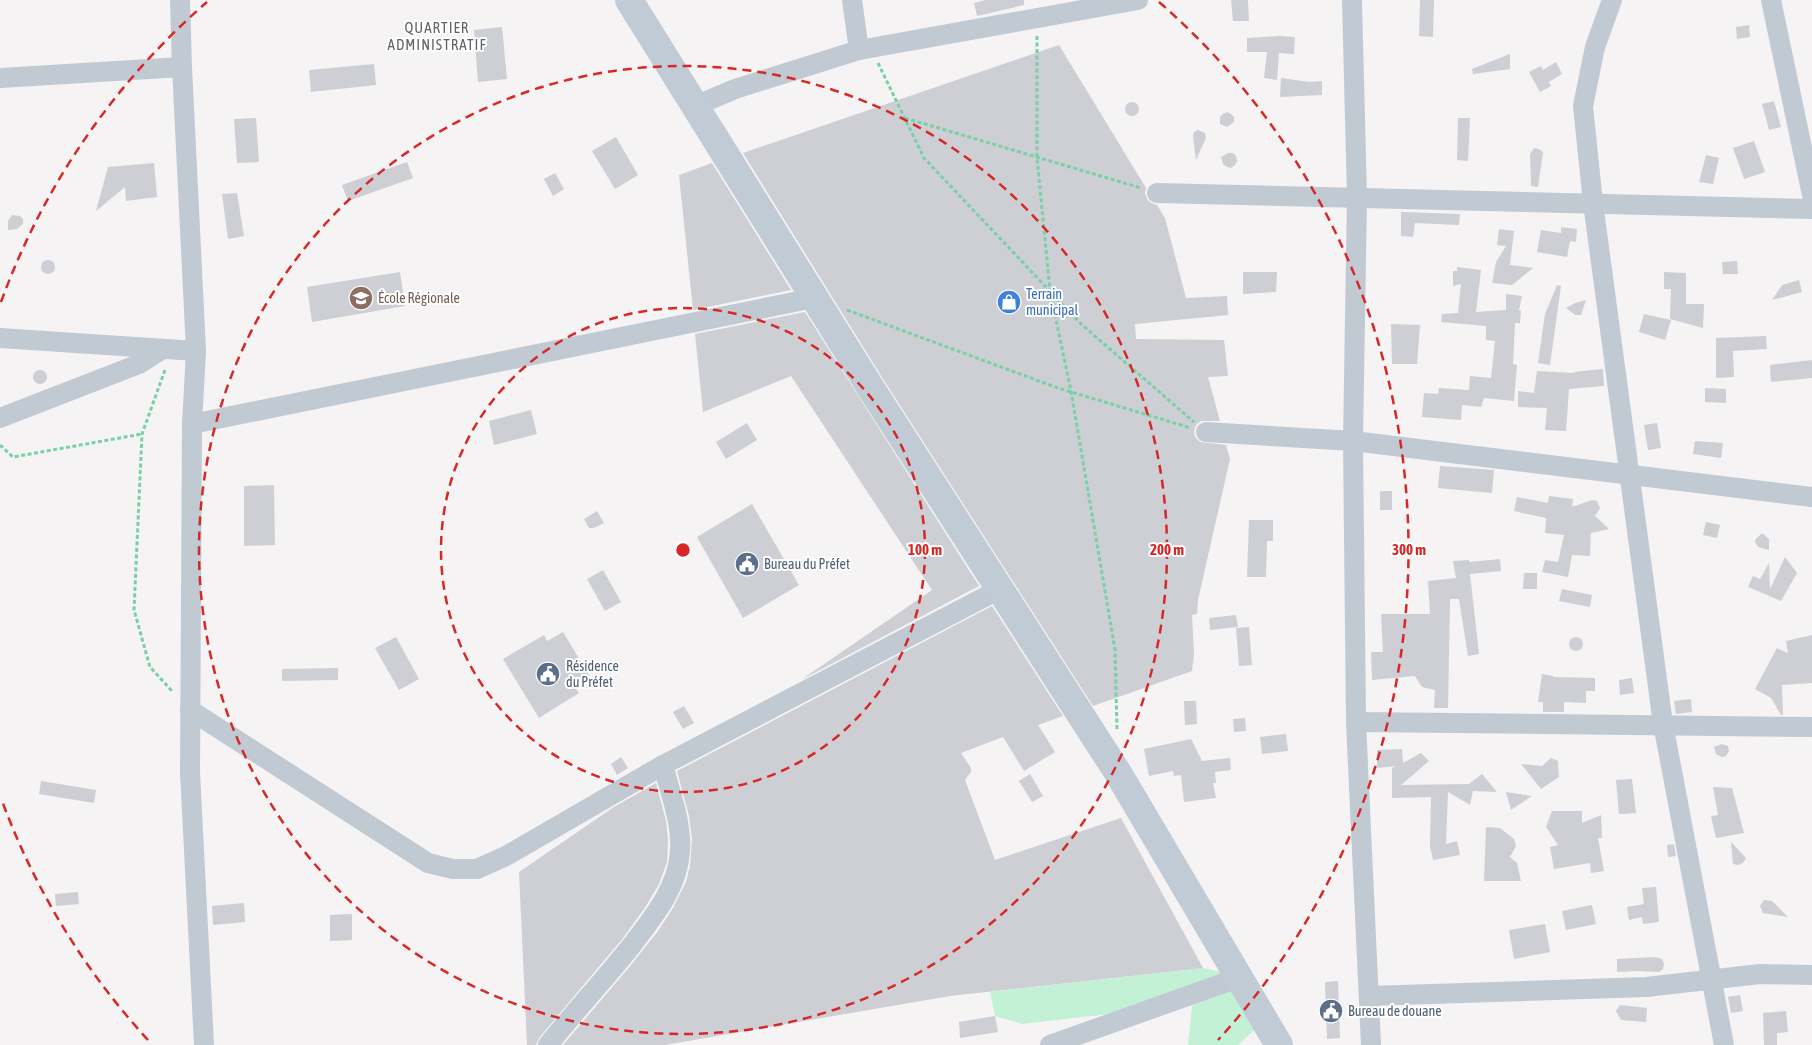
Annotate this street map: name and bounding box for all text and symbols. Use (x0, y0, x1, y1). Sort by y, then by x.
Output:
district label: QUARTIER ADMINISTRATIF (388, 19, 486, 53)
school or university icon: École Régionale (348, 285, 374, 311)
place label: Terrain municipal (1026, 286, 1078, 318)
shop icon: Terrain municipal (996, 289, 1022, 315)
place label: École Régionale (378, 290, 460, 306)
centre of rings (674, 541, 692, 559)
text: 100 m (908, 541, 942, 558)
text: 200 m (1150, 541, 1184, 558)
text: 300 m (1392, 541, 1426, 558)
public building icon: Bureau du Préfet (734, 551, 760, 577)
place label: Bureau du Préfet (764, 556, 850, 572)
place label: Résidence du Préfet (566, 658, 619, 690)
public building icon: Résidence du Préfet (535, 661, 561, 687)
public building icon: Bureau de douane (1318, 998, 1344, 1024)
place label: Bureau de douane (1348, 1003, 1442, 1019)

